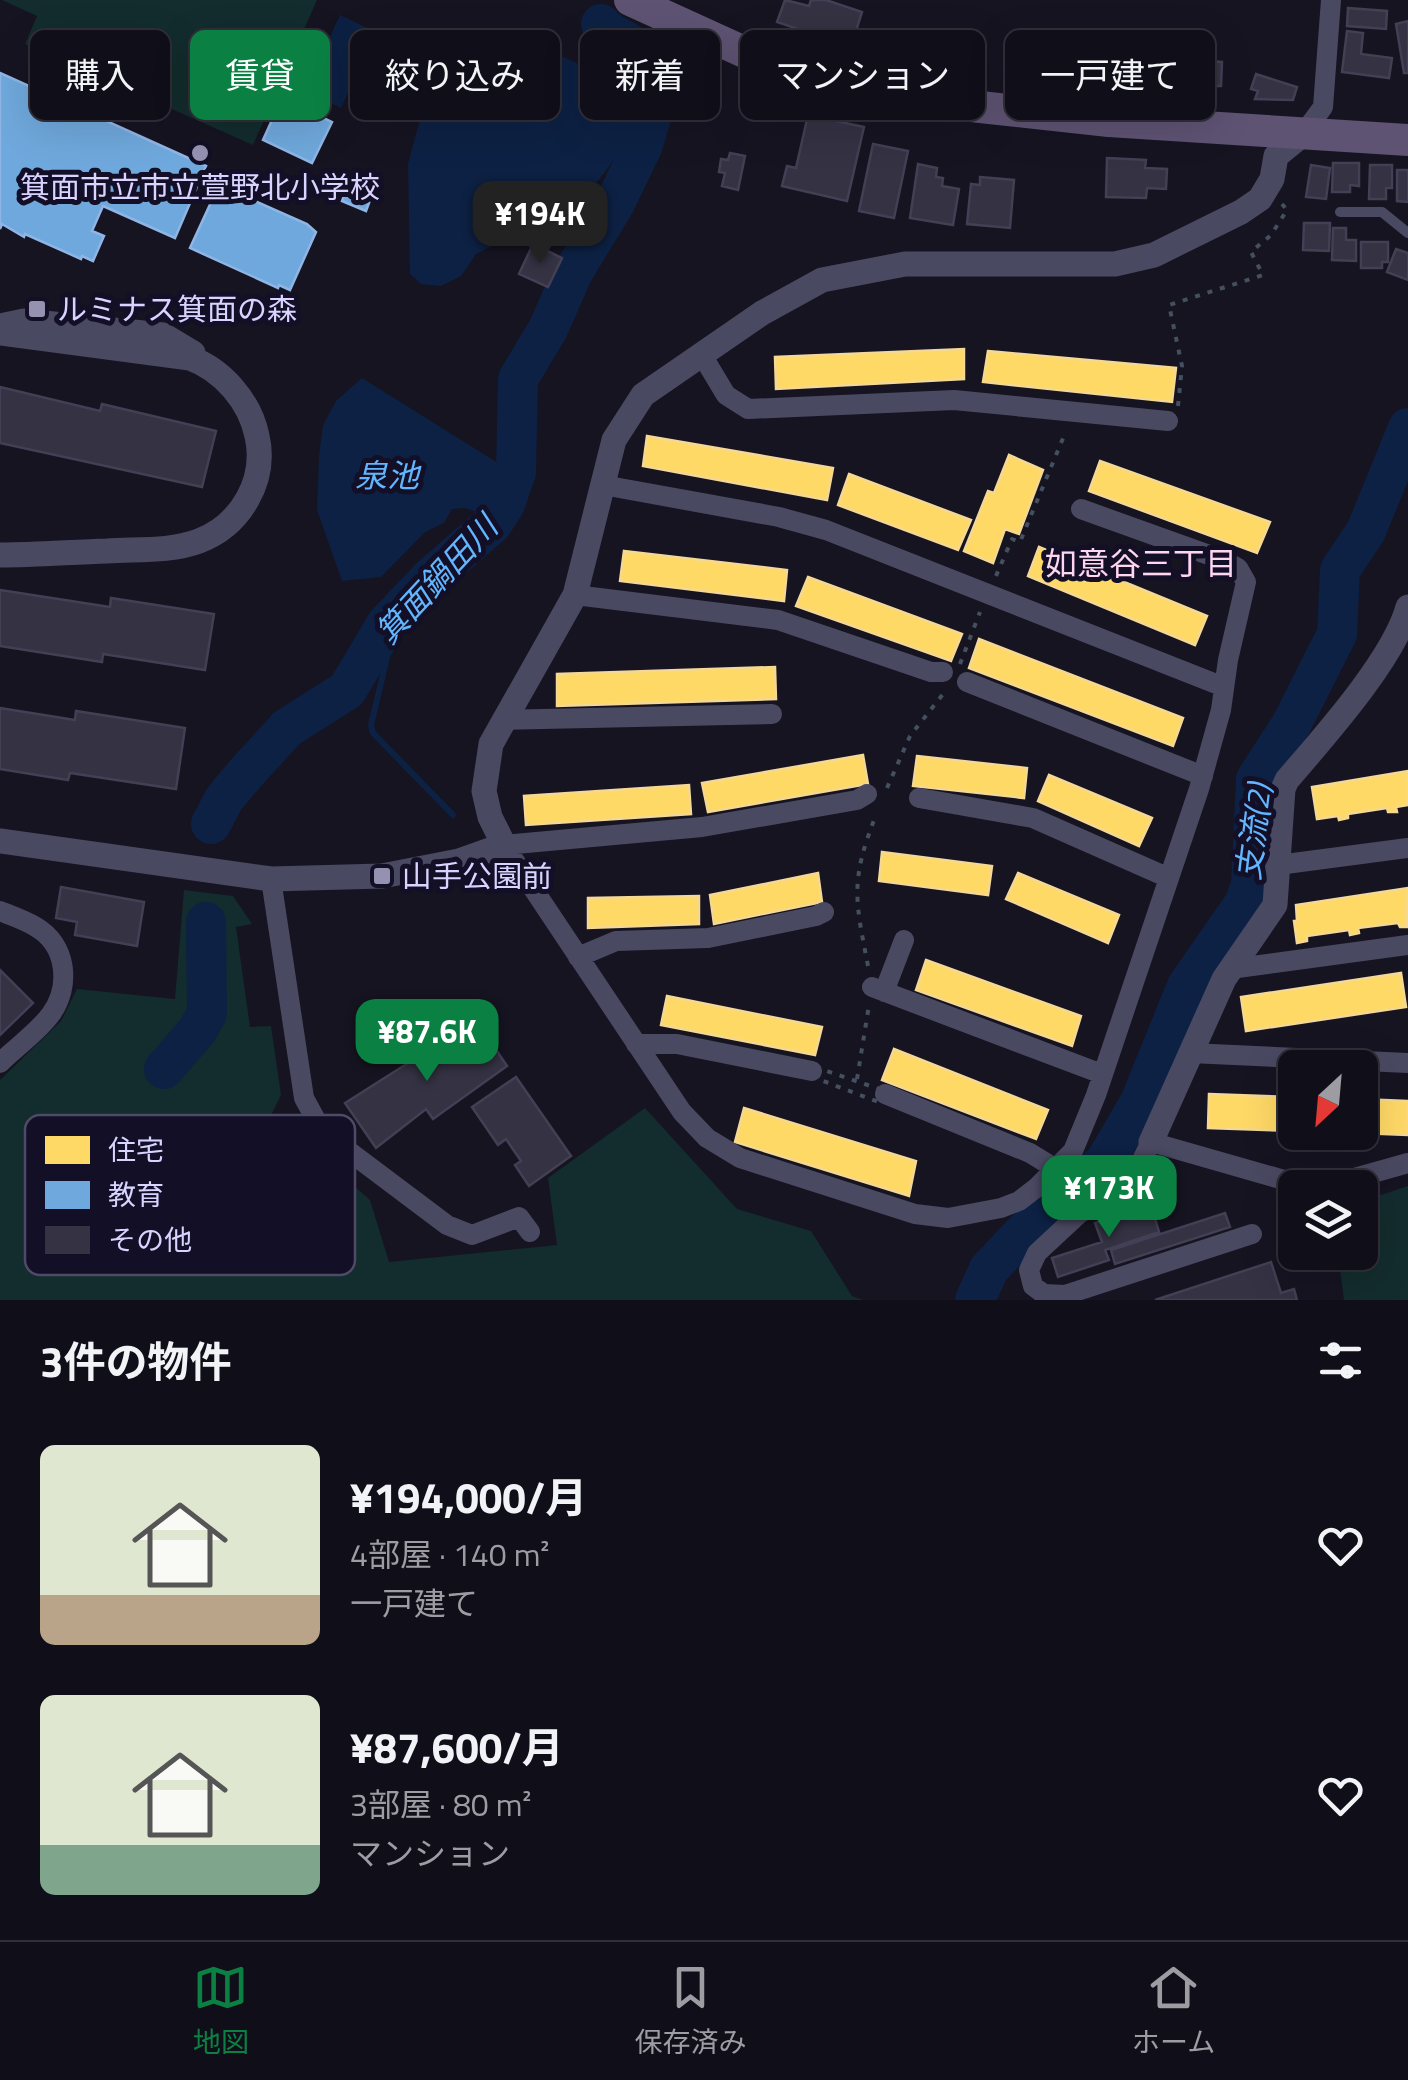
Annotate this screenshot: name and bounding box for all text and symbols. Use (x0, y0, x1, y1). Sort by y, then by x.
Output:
chip: 購入 (30, 30, 170, 120)
chip: 賃貸 (190, 30, 330, 120)
chip: 絞り込み (350, 30, 560, 120)
chip: 新着 (580, 30, 720, 120)
chip: マンション (740, 30, 985, 120)
chip: 一戸建て (1005, 30, 1215, 120)
marker: 箕面市立市立萱野北小学校 (189, 142, 211, 164)
place label: 箕面市立市立萱野北小学校 (20, 164, 380, 210)
pin: ¥194K (470, 181, 610, 266)
text: ¥194K (495, 189, 585, 237)
place label: ルミナス箕面の森 (57, 286, 297, 332)
marker: ルミナス箕面の森 (26, 298, 48, 320)
water label: 泉池 (355, 451, 422, 499)
water label: 箕面鍋田川 (364, 502, 510, 654)
district label: 如意谷三丁目 (1045, 539, 1237, 587)
water label: 支流(2) (1223, 778, 1283, 883)
place label: 山手公園前 (402, 853, 552, 899)
marker: 山手公園前 (371, 865, 393, 887)
pin: ¥87.6K (346, 999, 508, 1084)
text: ¥87.6K (378, 1007, 476, 1055)
north arrow (1278, 1050, 1378, 1150)
map controls (1278, 1050, 1378, 1270)
legend (25, 1115, 355, 1275)
text: 住宅 (108, 1128, 164, 1171)
pin: ¥173K (1039, 1155, 1179, 1240)
text: ¥173K (1064, 1163, 1154, 1211)
button: layers (1278, 1170, 1378, 1270)
text: 教育 (108, 1173, 164, 1216)
text: その他 (108, 1218, 192, 1261)
text: 3件の物件 (40, 1329, 232, 1393)
icon: filters (1313, 1333, 1368, 1388)
text: ¥194,000/月 (350, 1465, 587, 1529)
icon: home (120, 1485, 240, 1605)
icon: heart (1313, 1518, 1368, 1573)
text: 4部屋 · 140 m² (350, 1530, 549, 1578)
text: 一戸建て (350, 1579, 478, 1627)
text: ¥87,600/月 (350, 1715, 564, 1779)
icon: home (120, 1735, 240, 1855)
icon: heart (1313, 1768, 1368, 1823)
text: 3部屋 · 80 m² (350, 1780, 532, 1828)
text: マンション (350, 1829, 510, 1877)
tab: 地図 (193, 1960, 249, 2063)
tab: 保存済み (634, 1960, 746, 2063)
tab: ホーム (1132, 1960, 1215, 2063)

